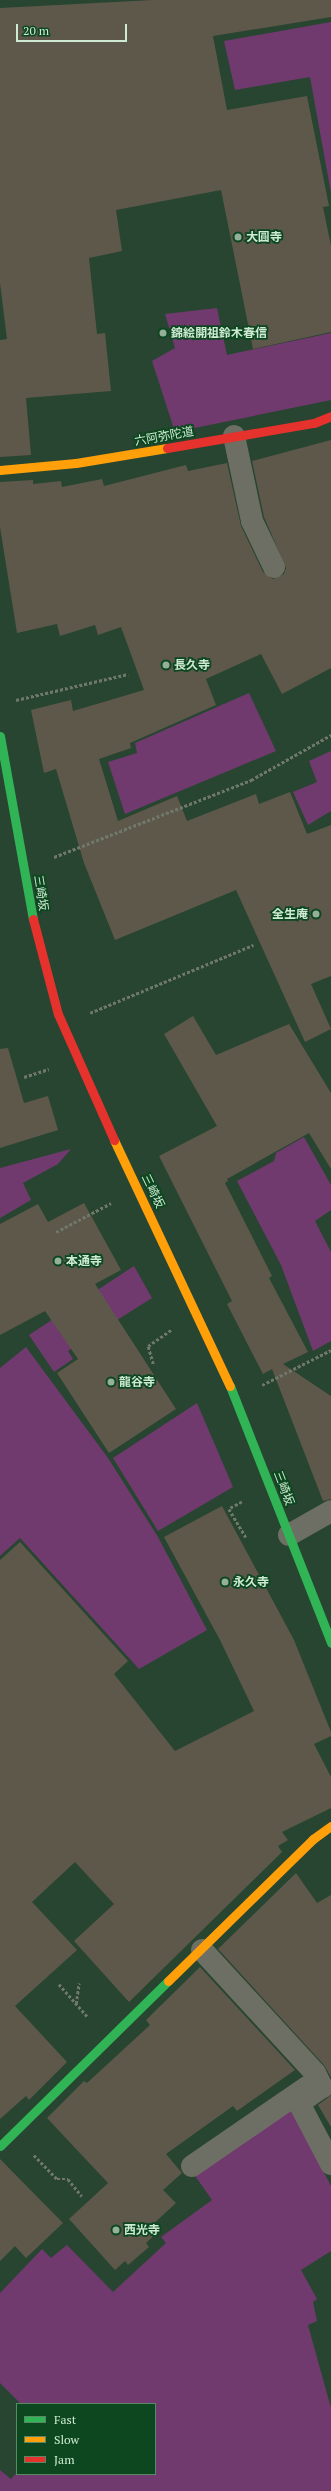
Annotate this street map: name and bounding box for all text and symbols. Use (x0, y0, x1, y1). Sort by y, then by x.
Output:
scale bar (18, 16, 129, 42)
text: 20 m (23, 23, 49, 38)
place label: 大圓寺 (246, 230, 282, 244)
marker: 大圓寺 (233, 232, 243, 242)
place label: 錦絵開祖鈴木春信 (171, 326, 267, 340)
marker: 錦絵開祖鈴木春信 (158, 328, 168, 338)
street label: 六阿弥陀道 (133, 424, 195, 448)
place label: 長久寺 (174, 658, 210, 672)
marker: 長久寺 (161, 660, 171, 670)
street label: 三崎坂 (31, 874, 51, 912)
place label: 全生庵 (272, 907, 308, 921)
marker: 全生庵 (311, 909, 321, 919)
street label: 三崎坂 (139, 1172, 167, 1210)
place label: 本通寺 (66, 1254, 102, 1268)
marker: 本通寺 (53, 1256, 63, 1266)
place label: 龍谷寺 (119, 1375, 155, 1389)
marker: 龍谷寺 (106, 1377, 116, 1387)
street label: 三崎坂 (271, 1469, 297, 1507)
place label: 永久寺 (233, 1575, 269, 1589)
marker: 永久寺 (220, 1577, 230, 1587)
place label: 西光寺 (124, 2223, 160, 2237)
marker: 西光寺 (111, 2225, 121, 2235)
legend (16, 2403, 156, 2475)
text: Fast (54, 2412, 76, 2427)
text: Slow (54, 2432, 79, 2447)
text: Jam (54, 2452, 75, 2467)

